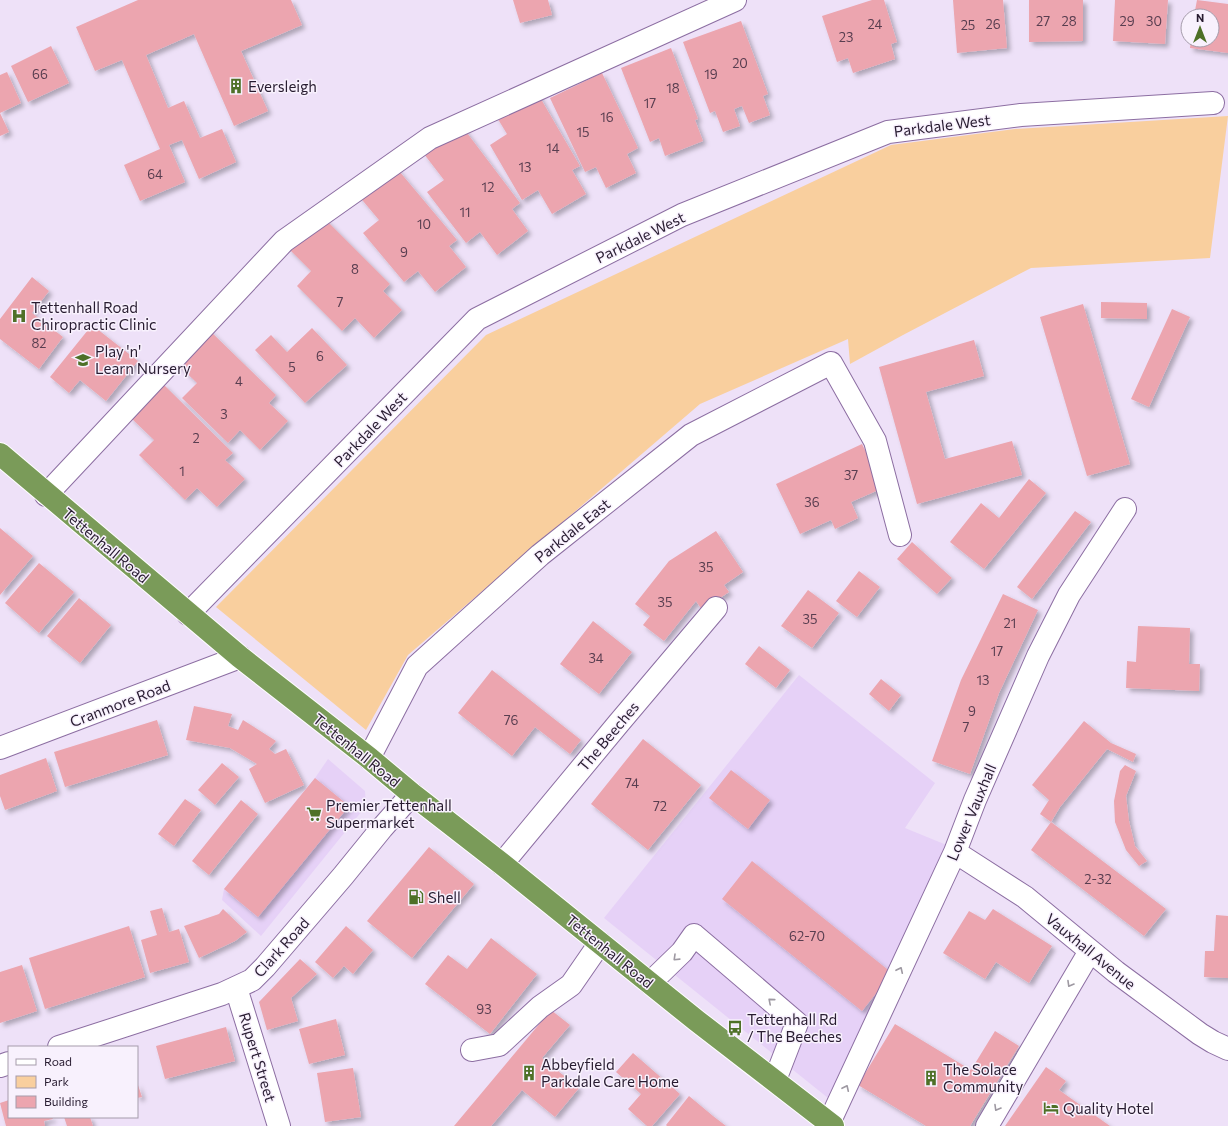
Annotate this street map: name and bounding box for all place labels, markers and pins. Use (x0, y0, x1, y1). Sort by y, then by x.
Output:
building icon: Eversleigh (227, 77, 245, 95)
place label: Eversleigh (248, 77, 317, 95)
place label: Tettenhall Road Chiropractic Clinic (31, 298, 157, 333)
hospital icon: Tettenhall Road Chiropractic Clinic (10, 307, 28, 325)
place label: Play 'n' Learn Nursery (95, 342, 191, 377)
school or university icon: Play 'n' Learn Nursery (74, 351, 92, 369)
place label: Premier Tettenhall Supermarket (326, 796, 452, 831)
supermarket icon: Premier Tettenhall Supermarket (305, 805, 323, 823)
fuel station icon: Shell (407, 888, 425, 906)
place label: Shell (428, 888, 461, 906)
place label: Tettenhall Rd / The Beeches (747, 1010, 842, 1045)
bus stop icon: Tettenhall Rd / The Beeches (726, 1019, 744, 1037)
place label: Abbeyfield Parkdale Care Home (541, 1055, 679, 1090)
place label: The Solace Community (943, 1060, 1023, 1095)
building icon: Abbeyfield Parkdale Care Home (520, 1064, 538, 1082)
building icon: The Solace Community (922, 1069, 940, 1087)
hotel icon: Quality Hotel (1042, 1099, 1060, 1117)
place label: Quality Hotel (1063, 1099, 1154, 1117)

